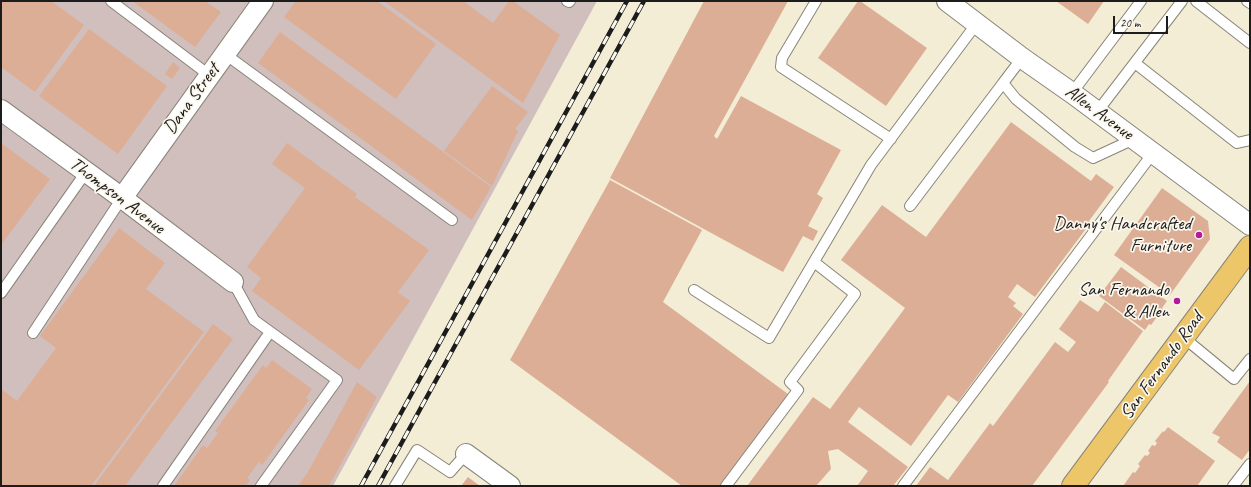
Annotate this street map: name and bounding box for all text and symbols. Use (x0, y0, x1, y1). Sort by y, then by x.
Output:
scale bar (1115, 8, 1170, 34)
text: 20 m (1120, 15, 1140, 31)
street label: Dana Street (159, 59, 225, 139)
street label: Allen Avenue (1060, 81, 1138, 145)
street label: Thompson Avenue (65, 153, 169, 239)
place label: Danny's Handcrafted Furniture (1054, 213, 1191, 257)
marker: Danny's Handcrafted Furniture (1194, 230, 1204, 240)
place label: San Fernando & Allen (1078, 279, 1169, 323)
marker: San Fernando & Allen (1172, 296, 1182, 306)
street label: San Fernando Road (1115, 308, 1209, 424)

